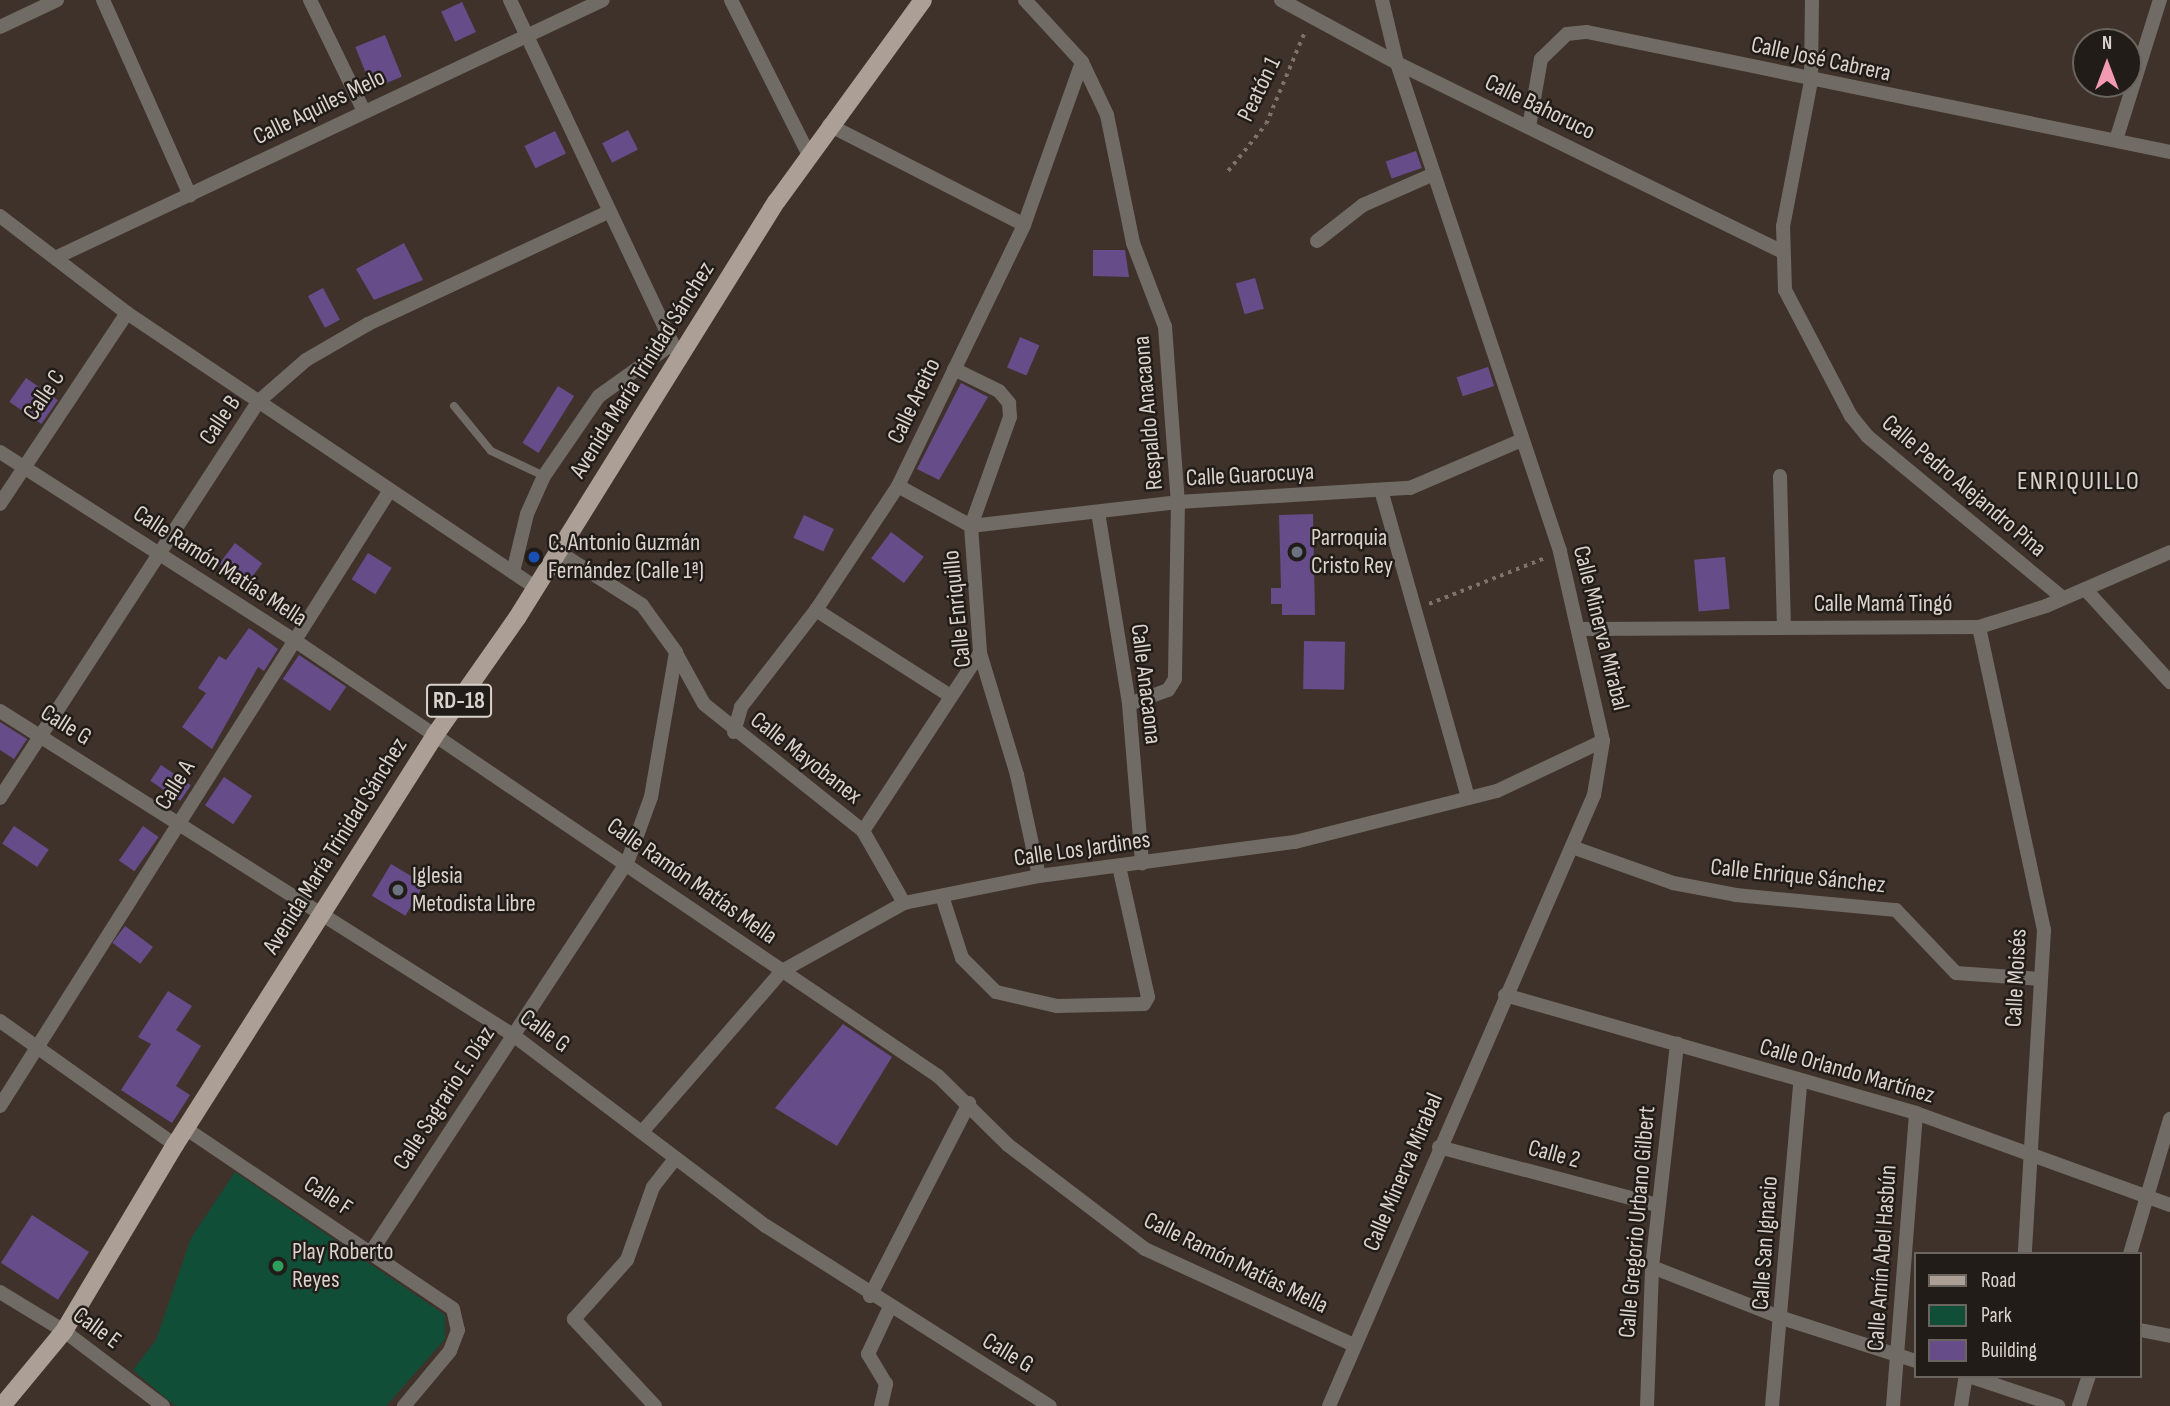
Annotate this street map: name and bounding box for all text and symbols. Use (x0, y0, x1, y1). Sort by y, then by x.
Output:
north arrow (2072, 28, 2142, 98)
street label: Calle José Cabrera (1748, 30, 1894, 88)
text: N (2102, 32, 2112, 55)
street label: Peatón 1 (1231, 52, 1287, 126)
street label: Calle Aquiles Melo (249, 63, 389, 151)
street label: Calle Bahoruco (1480, 68, 1600, 146)
street label: Avenida María Trinidad Sánchez (564, 257, 720, 483)
street label: Respaldo Anacaona (1127, 335, 1169, 491)
street label: Calle Areito (881, 354, 947, 448)
street label: Calle C (17, 364, 71, 426)
street label: Calle B (193, 390, 247, 450)
street label: Calle Pedro Alejandro Pina (1876, 409, 2052, 563)
street label: Calle Guarocuya (1185, 457, 1315, 493)
district label: ENRIQUILLO (2018, 466, 2140, 498)
street label: Calle Ramón Matías Mella (128, 499, 312, 633)
place label: Parroquia Cristo Rey (1311, 524, 1393, 580)
place label: C. Antonio Guzmán Fernández (Calle 1ª) (548, 529, 704, 585)
street label: Calle Minerva Mirabal (1567, 543, 1635, 713)
marker: Parroquia Cristo Rey (1289, 544, 1305, 560)
marker: C. Antonio Guzmán Fernández (Calle 1ª) (526, 549, 542, 565)
street label: Calle Enriquillo (937, 549, 977, 669)
street label: Calle Mamá Tingó (1814, 590, 1952, 618)
street label: Calle Anacaona (1124, 622, 1168, 746)
road number: RD-18 (426, 681, 492, 720)
street label: Calle G (35, 698, 97, 752)
street label: Calle Mayobanex (745, 706, 867, 810)
street label: Avenida María Trinidad Sánchez (257, 733, 413, 959)
street label: Calle A (149, 755, 201, 815)
street label: Calle Ramón Matías Mella (601, 811, 783, 951)
street label: Calle Los Jardines (1012, 825, 1152, 873)
street label: Calle Enrique Sánchez (1709, 852, 1887, 900)
place label: Iglesia Metodista Libre (412, 862, 536, 918)
marker: Iglesia Metodista Libre (390, 882, 406, 898)
street label: Calle Moisés (1999, 928, 2033, 1028)
street label: Calle G (514, 1003, 576, 1059)
street label: Calle Sagrario E. Díaz (387, 1021, 501, 1175)
street label: Calle Orlando Martínez (1756, 1032, 1938, 1110)
street label: Calle Minerva Mirabal (1357, 1089, 1449, 1255)
street label: Calle Gregorio Urbano Gilbert (1613, 1105, 1661, 1339)
street label: Calle 2 (1525, 1133, 1583, 1175)
street label: Calle Amín Abel Hasbún (1861, 1164, 1903, 1352)
street label: Calle F (298, 1170, 358, 1222)
street label: Calle San Ignacio (1746, 1175, 1784, 1311)
street label: Calle Ramón Matías Mella (1139, 1206, 1333, 1320)
place label: Play Roberto Reyes (292, 1238, 393, 1294)
legend (1914, 1252, 2142, 1378)
marker: Play Roberto Reyes (270, 1258, 286, 1274)
text: Road (1981, 1268, 2016, 1293)
street label: Calle E (67, 1301, 127, 1355)
text: Park (1981, 1303, 2012, 1328)
street label: Calle G (977, 1327, 1039, 1379)
text: Building (1981, 1338, 2037, 1363)

